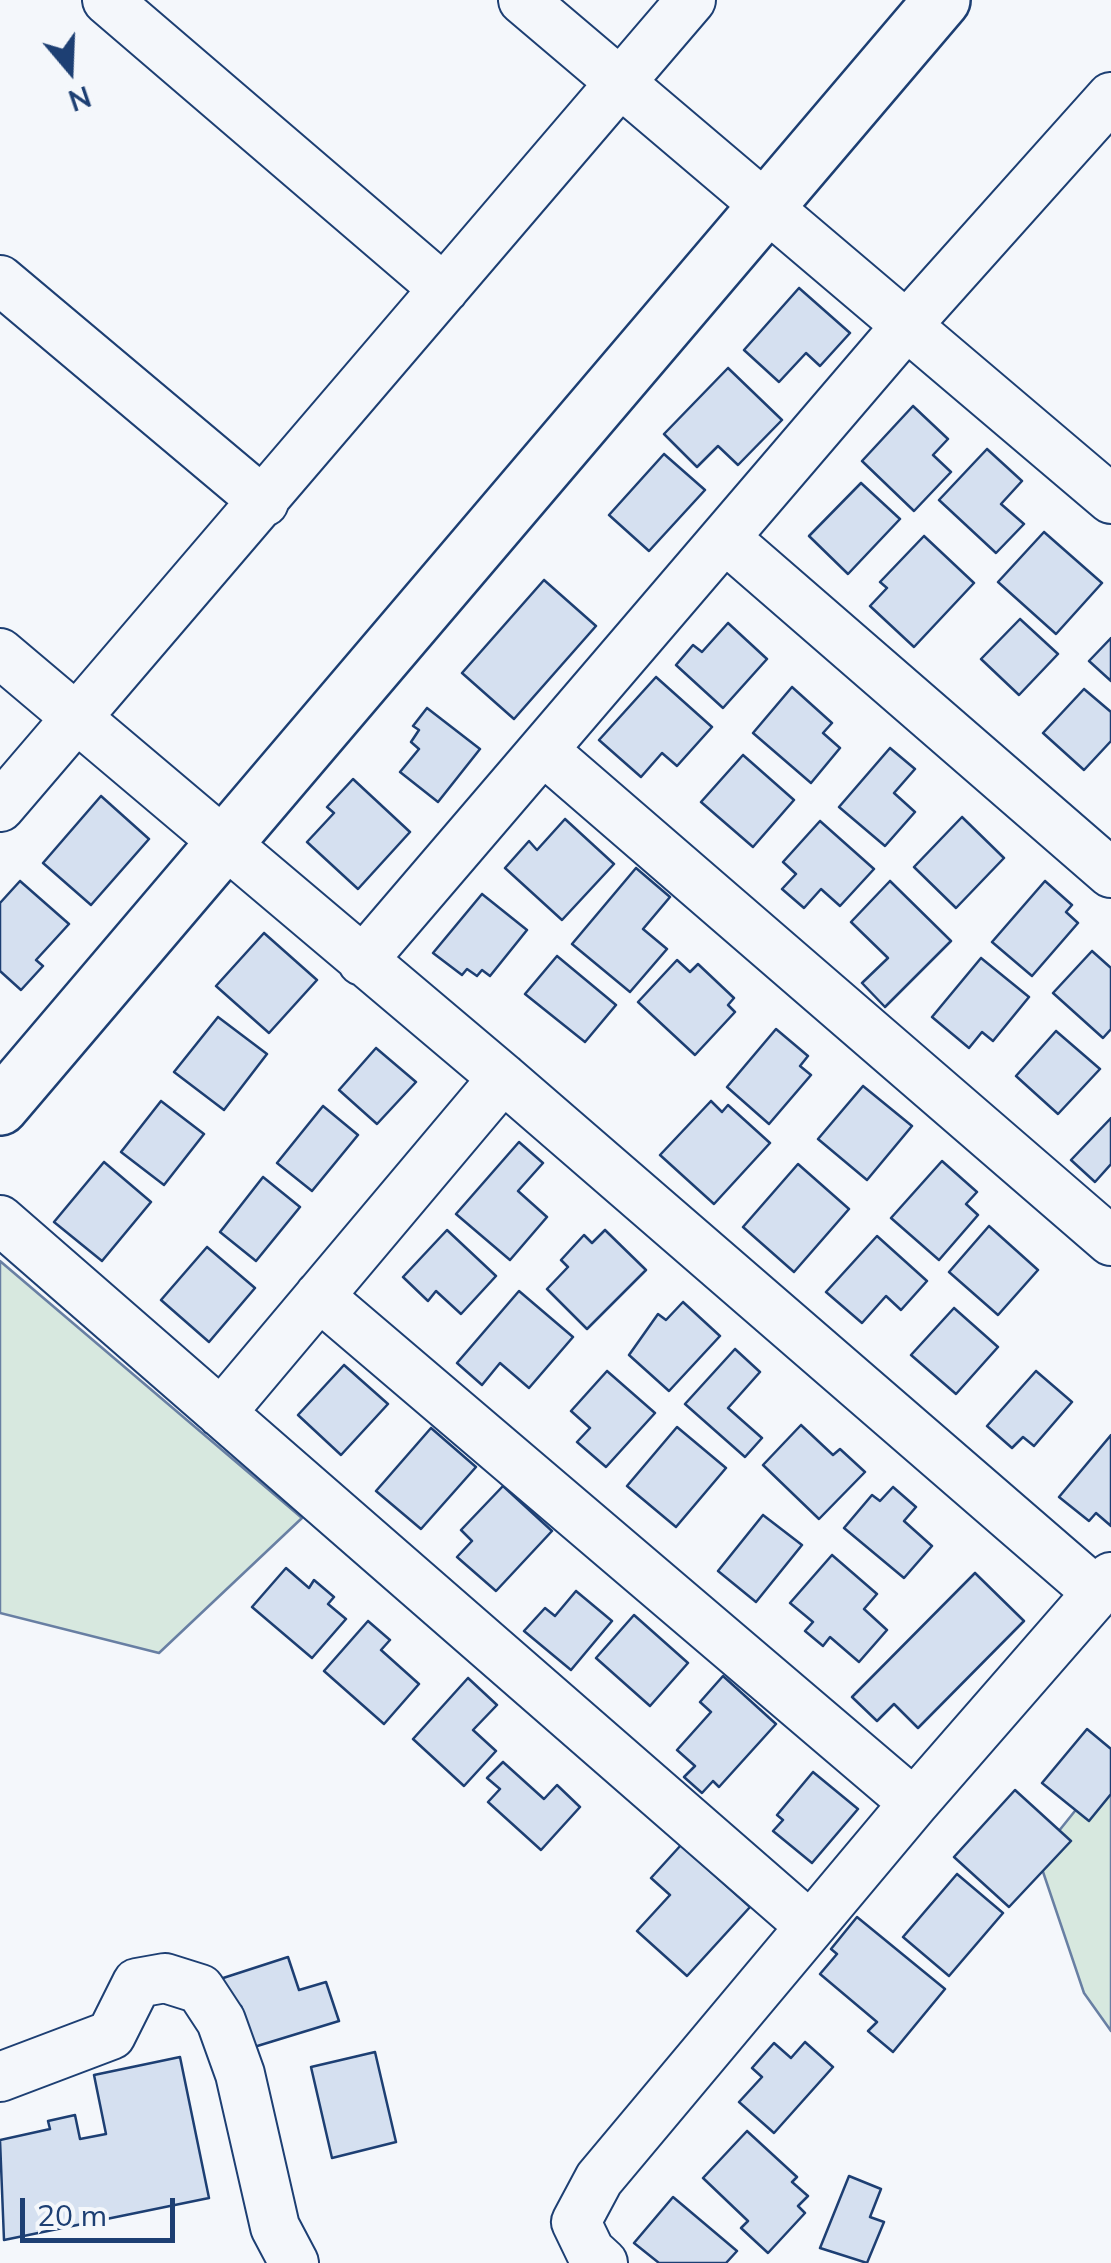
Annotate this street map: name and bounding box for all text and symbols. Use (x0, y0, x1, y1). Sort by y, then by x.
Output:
north arrow (20, 20, 120, 120)
text: N (64, 79, 96, 119)
scale bar (25, 2178, 180, 2240)
text: 20 m (37, 2196, 107, 2234)

